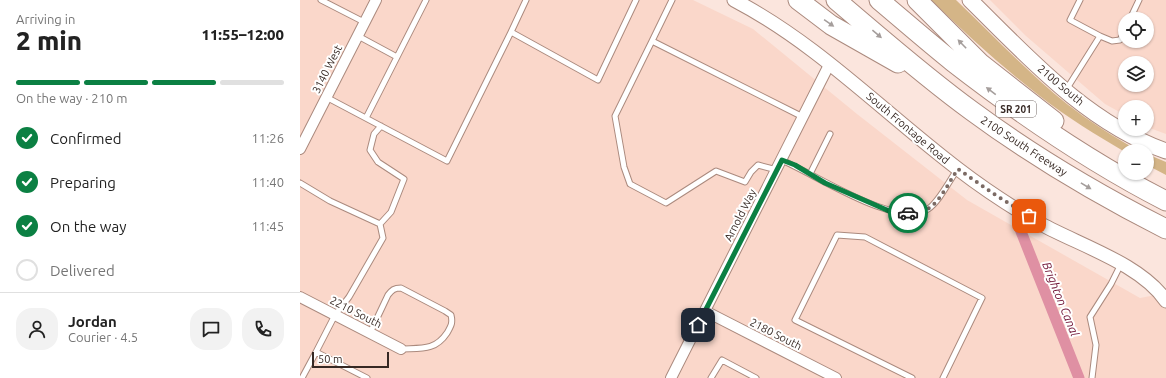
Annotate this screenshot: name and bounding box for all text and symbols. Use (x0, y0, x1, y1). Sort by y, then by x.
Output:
text: Arriving in (16, 12, 75, 26)
map controls (1118, 12, 1154, 180)
button: locate (1118, 12, 1154, 48)
one-way arrow (824, 19, 835, 27)
text: 2 min (16, 26, 82, 55)
text: 11:55–12:00 (201, 26, 284, 43)
one-way arrow (872, 30, 882, 39)
one-way arrow (957, 39, 967, 49)
street label: 3140 West (310, 42, 345, 95)
button: layers (1118, 56, 1154, 92)
street label: 2100 South (1036, 62, 1086, 108)
one-way arrow (986, 87, 996, 95)
street label: South Frontage Road (864, 90, 952, 166)
text: On the way · 210 m (16, 91, 128, 105)
button: + (1118, 100, 1154, 136)
road number: SR 201 (996, 101, 1036, 117)
street label: 2100 South Freeway (979, 114, 1070, 179)
icon: check (16, 127, 38, 149)
text: Confirmed (50, 130, 122, 147)
text: 11:26 (251, 131, 284, 145)
button: − (1118, 144, 1154, 180)
icon: check (16, 171, 38, 193)
text: Preparing (50, 174, 116, 191)
text: 11:40 (251, 175, 284, 189)
one-way arrow (1080, 182, 1092, 189)
street label: Arnold Way (722, 186, 759, 243)
courier (888, 193, 928, 233)
pin (1012, 199, 1046, 233)
icon: car (897, 202, 919, 224)
icon: bag (1018, 205, 1040, 227)
icon: check (16, 215, 38, 237)
text: On the way (50, 218, 126, 235)
text: 11:45 (251, 219, 284, 233)
water label: Brighton Canal (1040, 260, 1082, 339)
text: Delivered (50, 262, 115, 279)
street label: 2210 South (328, 294, 384, 330)
button: person (16, 308, 58, 350)
button: chat (190, 308, 232, 350)
button: phone (242, 308, 284, 350)
pin (681, 308, 715, 342)
text: Jordan (68, 313, 117, 330)
icon: home (687, 314, 709, 336)
street label: 2180 South (748, 316, 804, 352)
text: Courier · 4.5 (68, 330, 138, 344)
scale bar (312, 350, 389, 369)
text: 50 m (318, 353, 342, 365)

